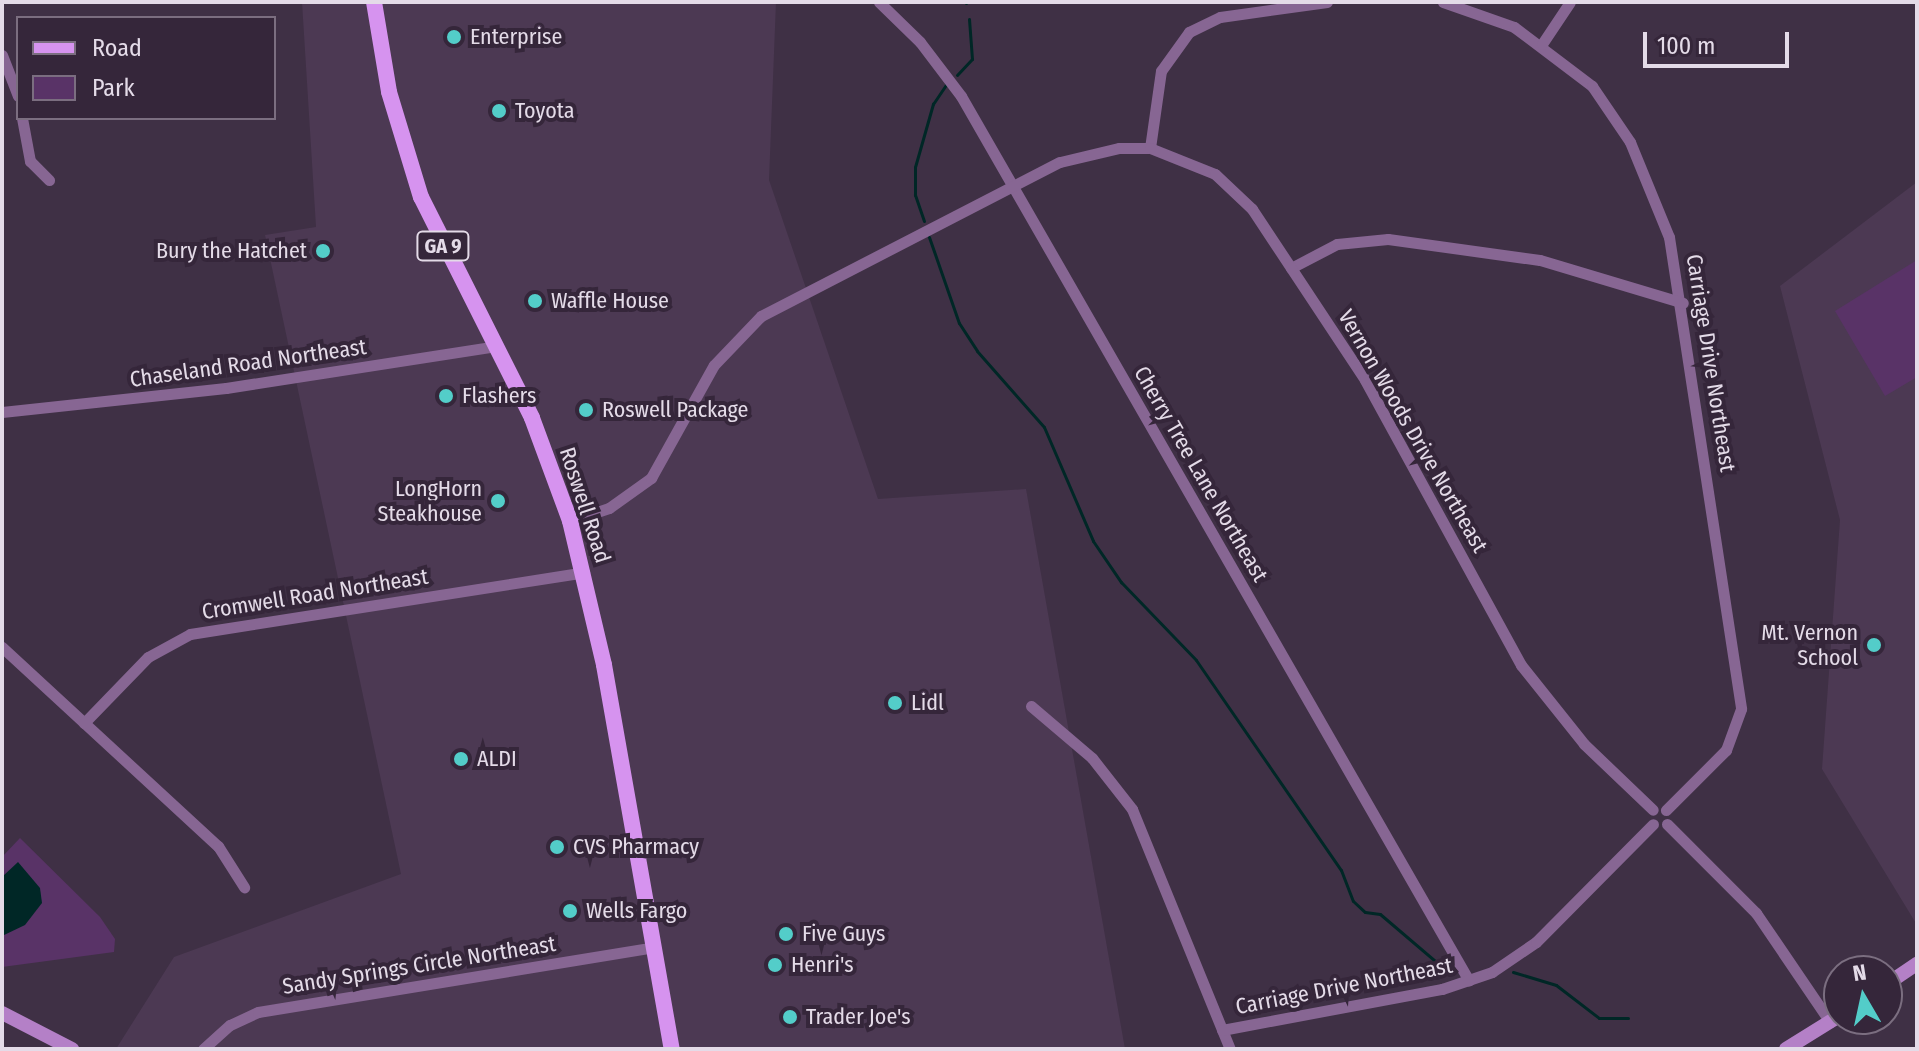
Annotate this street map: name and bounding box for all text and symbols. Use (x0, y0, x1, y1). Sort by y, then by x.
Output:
legend (16, 16, 276, 120)
scale bar (1647, 16, 1793, 66)
place label: Enterprise (470, 24, 562, 50)
marker: Enterprise (445, 28, 463, 46)
text: 100 m (1657, 32, 1715, 60)
text: Road (92, 34, 142, 62)
text: Park (92, 74, 135, 102)
place label: Toyota (515, 98, 575, 124)
marker: Toyota (490, 102, 508, 120)
road number: GA 9 (415, 230, 471, 262)
place label: Bury the Hatchet (156, 238, 307, 264)
marker: Bury the Hatchet (314, 242, 332, 260)
street label: Carriage Drive Northeast (1681, 252, 1741, 474)
place label: Waffle House (551, 288, 669, 314)
marker: Waffle House (526, 292, 544, 310)
street label: Vernon Woods Drive Northeast (1333, 305, 1493, 557)
street label: Chaseland Road Northeast (128, 333, 368, 393)
street label: Cherry Tree Lane Northeast (1128, 362, 1274, 586)
place label: Flashers (462, 383, 536, 409)
marker: Flashers (437, 387, 455, 405)
place label: Roswell Package (602, 397, 748, 423)
marker: Roswell Package (577, 401, 595, 419)
street label: Roswell Road (554, 444, 616, 566)
place label: LongHorn Steakhouse (378, 475, 482, 526)
marker: LongHorn Steakhouse (489, 492, 507, 510)
street label: Cromwell Road Northeast (200, 563, 430, 625)
place label: Mt. Vernon School (1761, 619, 1858, 670)
marker: Mt. Vernon School (1865, 636, 1883, 654)
place label: Lidl (911, 690, 944, 716)
marker: Lidl (886, 694, 904, 712)
place label: ALDI (477, 746, 517, 772)
marker: ALDI (452, 750, 470, 768)
place label: CVS Pharmacy (573, 834, 699, 860)
marker: CVS Pharmacy (548, 838, 566, 856)
place label: Wells Fargo (586, 898, 687, 924)
marker: Wells Fargo (561, 902, 579, 920)
place label: Five Guys (802, 921, 885, 947)
marker: Five Guys (777, 925, 795, 943)
street label: Sandy Springs Circle Northeast (280, 930, 558, 1000)
place label: Henri's (791, 952, 854, 978)
street label: Carriage Drive Northeast (1233, 952, 1455, 1020)
north arrow (1823, 955, 1903, 1035)
marker: Henri's (766, 956, 784, 974)
text: N (1851, 958, 1868, 987)
place label: Trader Joe's (806, 1004, 911, 1030)
marker: Trader Joe's (781, 1008, 799, 1026)

